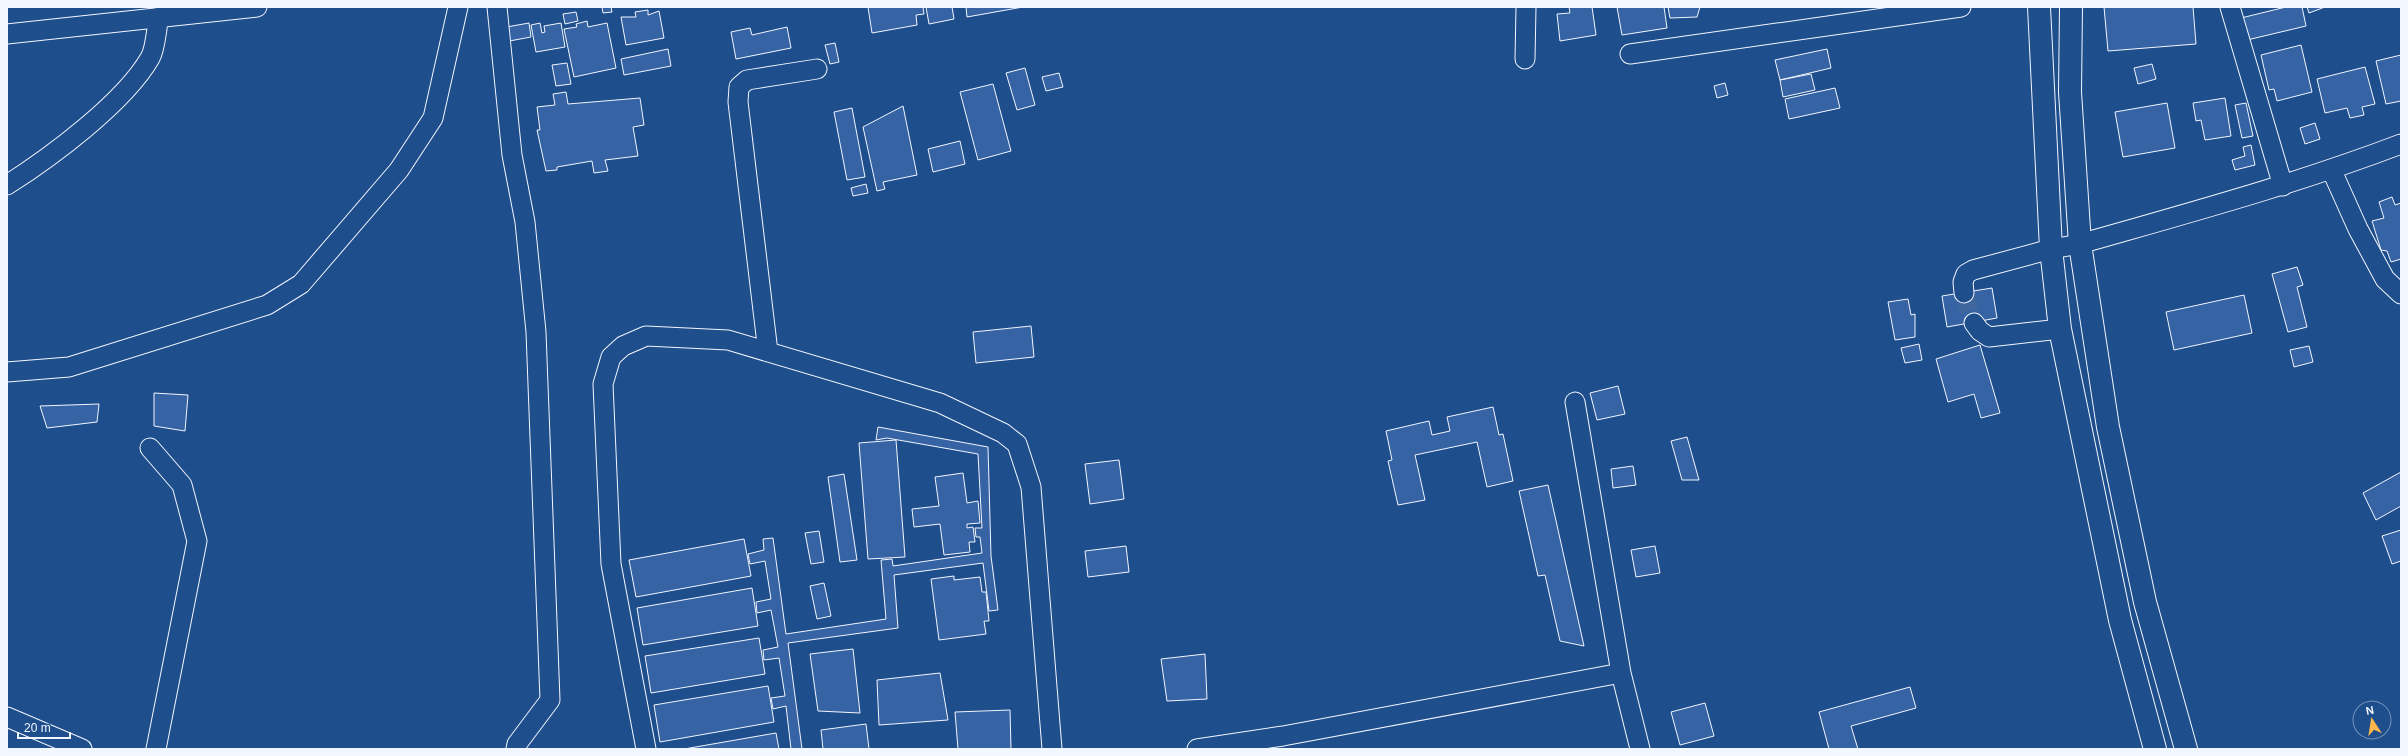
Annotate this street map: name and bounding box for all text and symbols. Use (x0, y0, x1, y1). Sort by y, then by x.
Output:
north arrow (2352, 700, 2392, 740)
text: N (2365, 704, 2375, 717)
scale bar (18, 714, 70, 740)
text: 20 m (24, 721, 51, 735)

